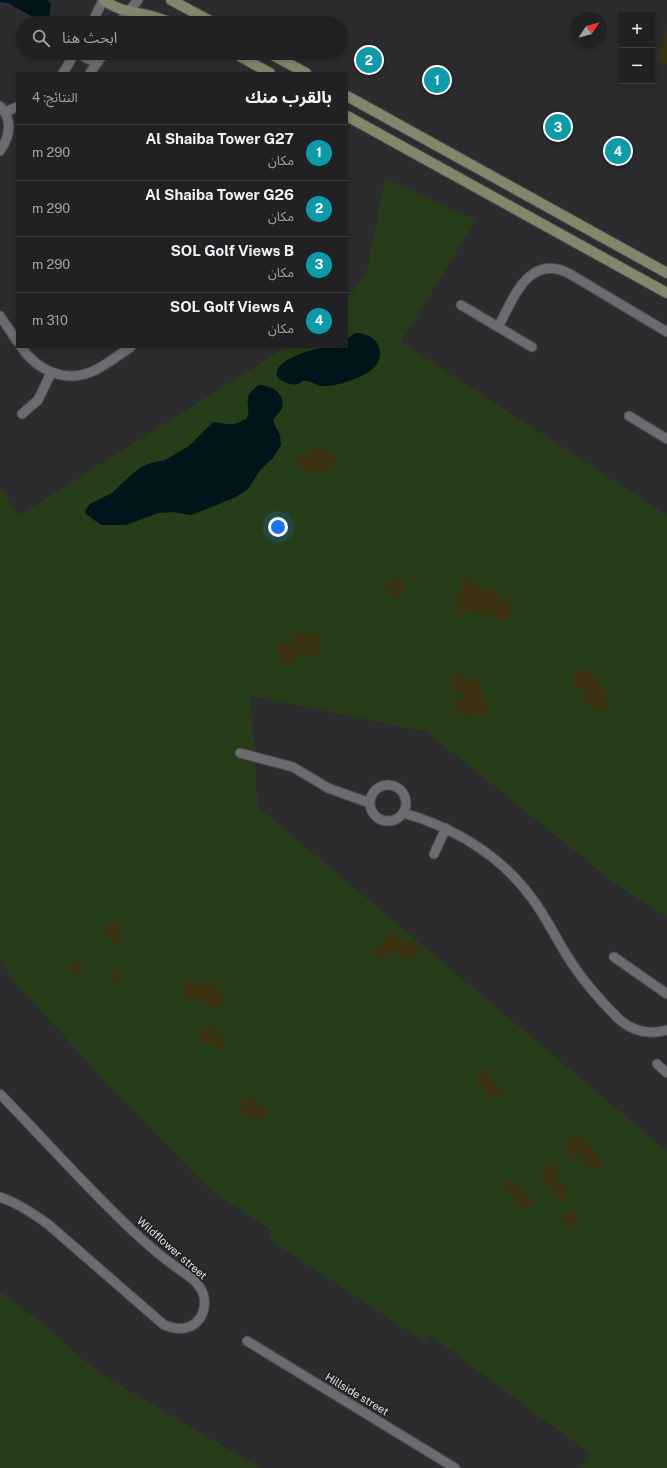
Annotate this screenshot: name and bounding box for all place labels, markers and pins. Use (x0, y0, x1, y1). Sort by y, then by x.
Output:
pin: 2 (356, 45, 382, 75)
pin: 1 (424, 65, 450, 95)
pin: 3 (545, 112, 571, 142)
pin: 4 (605, 136, 631, 166)

